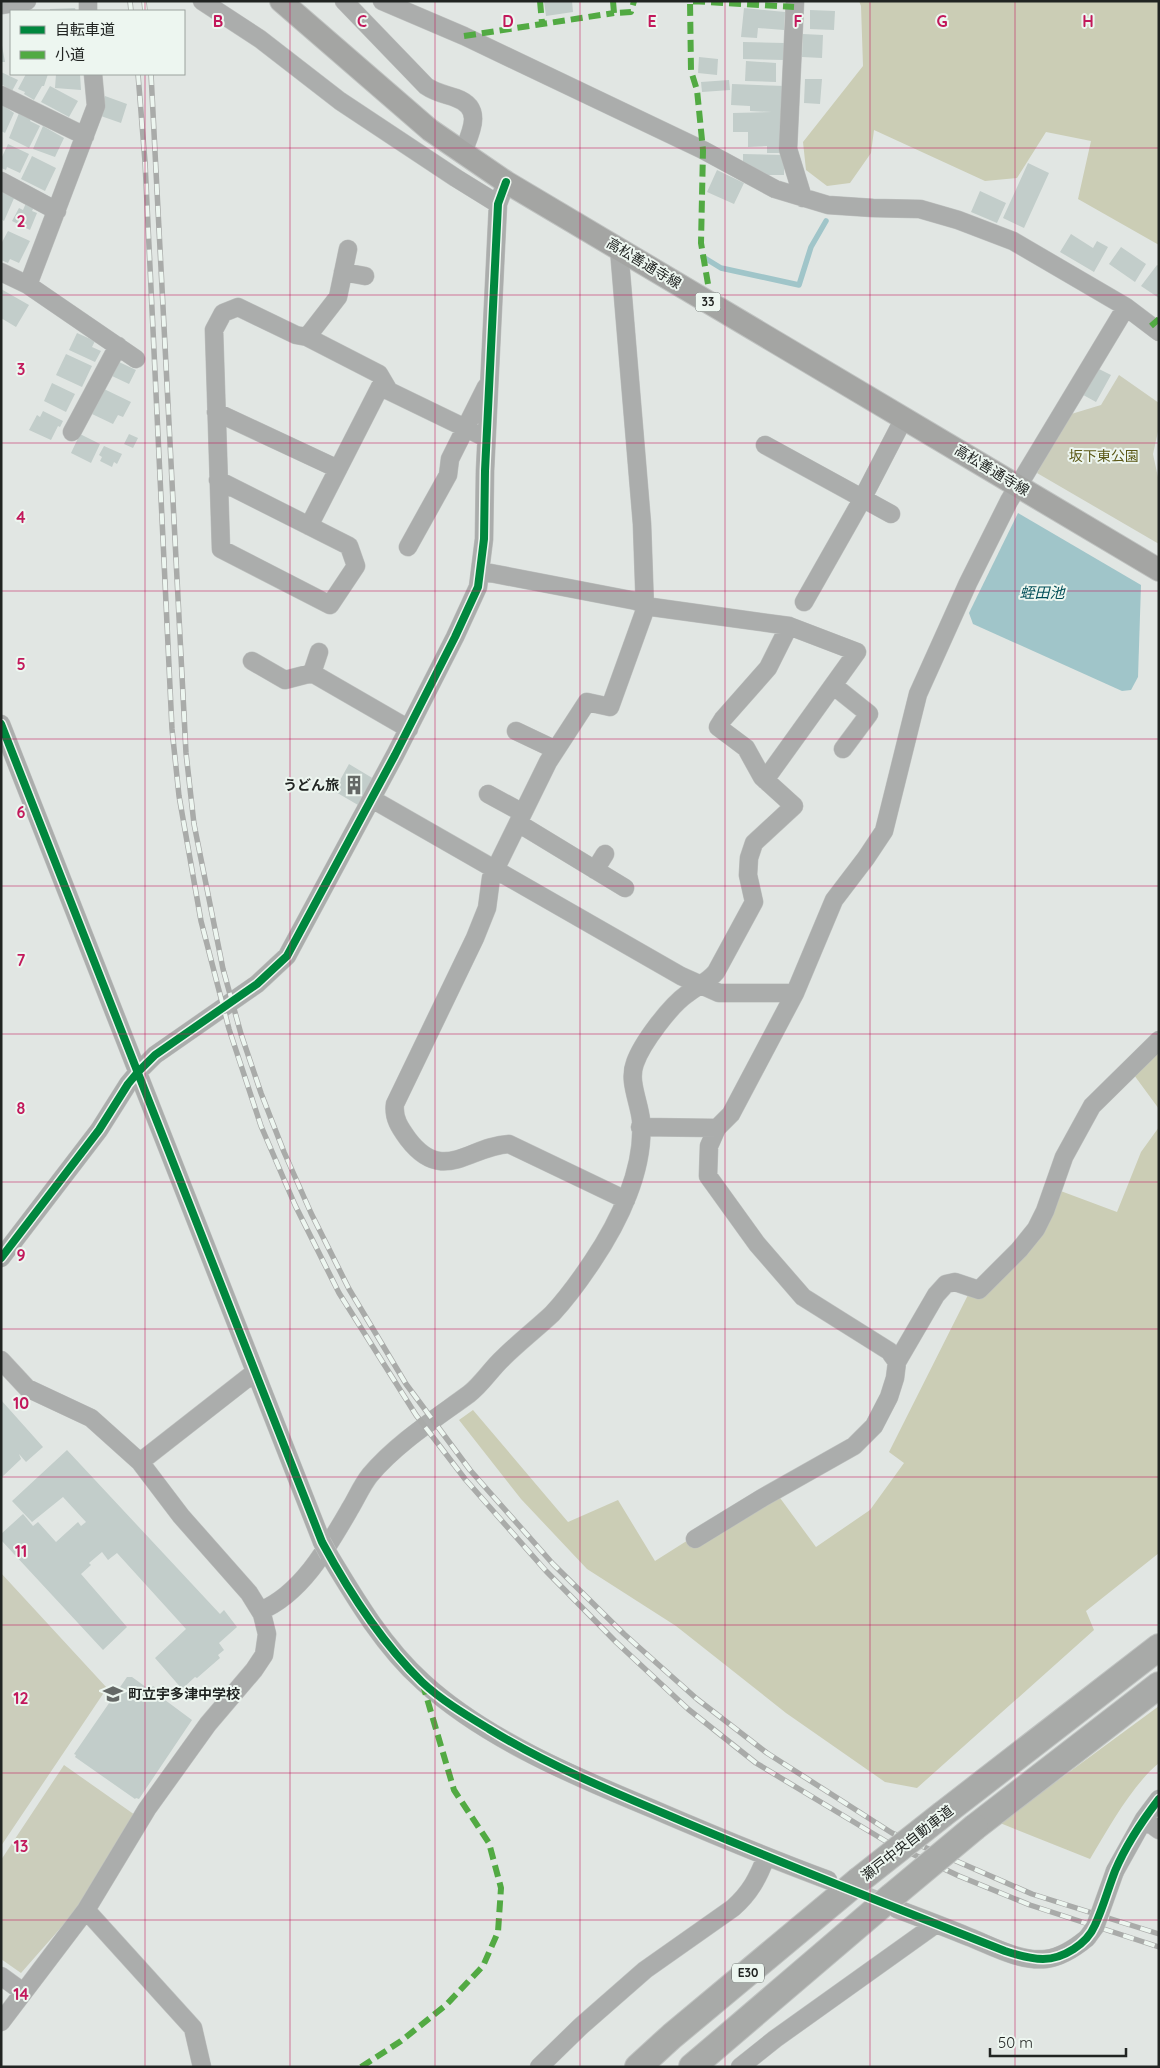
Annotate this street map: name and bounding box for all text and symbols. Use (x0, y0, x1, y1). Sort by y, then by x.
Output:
legend (10, 10, 185, 75)
text: B (213, 11, 223, 31)
text: C (357, 11, 367, 31)
text: D (502, 11, 514, 31)
text: E (647, 11, 657, 31)
text: F (794, 11, 803, 31)
text: G (936, 11, 948, 31)
text: H (1082, 11, 1094, 31)
text: 自転車道 (55, 20, 115, 39)
text: 小道 (55, 45, 85, 64)
text: 2 (16, 211, 26, 231)
street label: 高松善通寺線 (603, 234, 685, 292)
road number: 33 (696, 292, 720, 312)
text: 3 (17, 359, 25, 379)
street label: 高松善通寺線 (951, 441, 1033, 499)
park label: 坂下東公園 (1069, 447, 1139, 465)
text: 4 (16, 507, 26, 527)
water label: 蛭田池 (1019, 583, 1066, 602)
text: 5 (16, 654, 26, 674)
building icon: うどん旅 (343, 774, 365, 796)
place label: うどん旅 (283, 776, 339, 794)
text: 6 (17, 802, 26, 822)
text: 7 (17, 950, 26, 970)
text: 8 (17, 1098, 26, 1118)
text: 9 (16, 1245, 26, 1265)
text: 10 (13, 1393, 29, 1413)
text: 11 (15, 1541, 27, 1561)
school or university icon: 町立宇多津中学校 (102, 1683, 124, 1705)
place label: 町立宇多津中学校 (128, 1685, 240, 1703)
text: 12 (13, 1688, 29, 1708)
street label: 瀬戸中央自動車道 (857, 1801, 957, 1885)
text: 13 (14, 1836, 28, 1856)
road number: E30 (732, 1964, 764, 1982)
text: 14 (13, 1984, 29, 2004)
scale bar (990, 2026, 1126, 2058)
text: 50 m (998, 2033, 1033, 2052)

